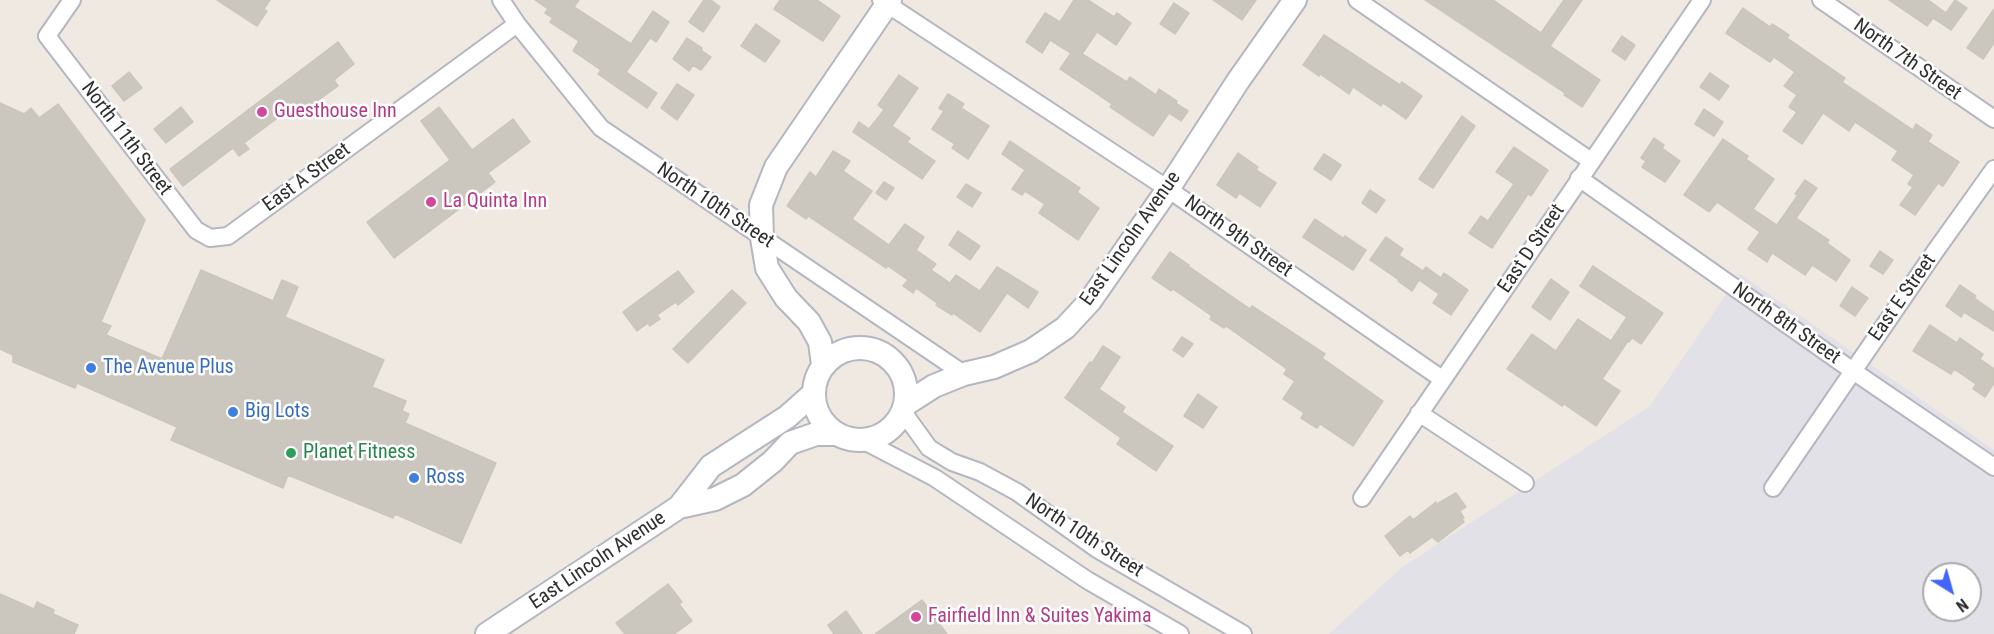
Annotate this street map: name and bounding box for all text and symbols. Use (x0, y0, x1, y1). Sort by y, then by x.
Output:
street label: North 7th Street (1848, 14, 1966, 106)
street label: North 11th Street (76, 77, 176, 201)
place label: Guesthouse Inn (274, 100, 397, 124)
marker: Guesthouse Inn (255, 105, 269, 119)
street label: East A Street (259, 138, 355, 218)
street label: North 10th Street (652, 158, 778, 254)
street label: East Lincoln Avenue (1076, 167, 1186, 311)
place label: La Quinta Inn (443, 190, 547, 214)
street label: North 9th Street (1179, 191, 1297, 283)
marker: La Quinta Inn (424, 195, 438, 209)
street label: East D Street (1494, 200, 1570, 298)
street label: East E Street (1864, 250, 1942, 346)
street label: North 8th Street (1727, 278, 1845, 370)
place label: The Avenue Plus (103, 356, 234, 380)
marker: The Avenue Plus (84, 361, 98, 375)
place label: Big Lots (245, 400, 310, 424)
marker: Big Lots (226, 405, 240, 419)
place label: Planet Fitness (303, 441, 415, 465)
marker: Planet Fitness (284, 446, 298, 460)
place label: Ross (426, 466, 465, 490)
marker: Ross (407, 471, 421, 485)
street label: North 10th Street (1020, 489, 1148, 583)
street label: East Lincoln Avenue (526, 507, 670, 615)
north arrow (1922, 562, 1982, 622)
text: N (1952, 595, 1972, 616)
place label: Fairfield Inn & Suites Yakima (928, 605, 1152, 629)
marker: Fairfield Inn & Suites Yakima (909, 610, 923, 624)

